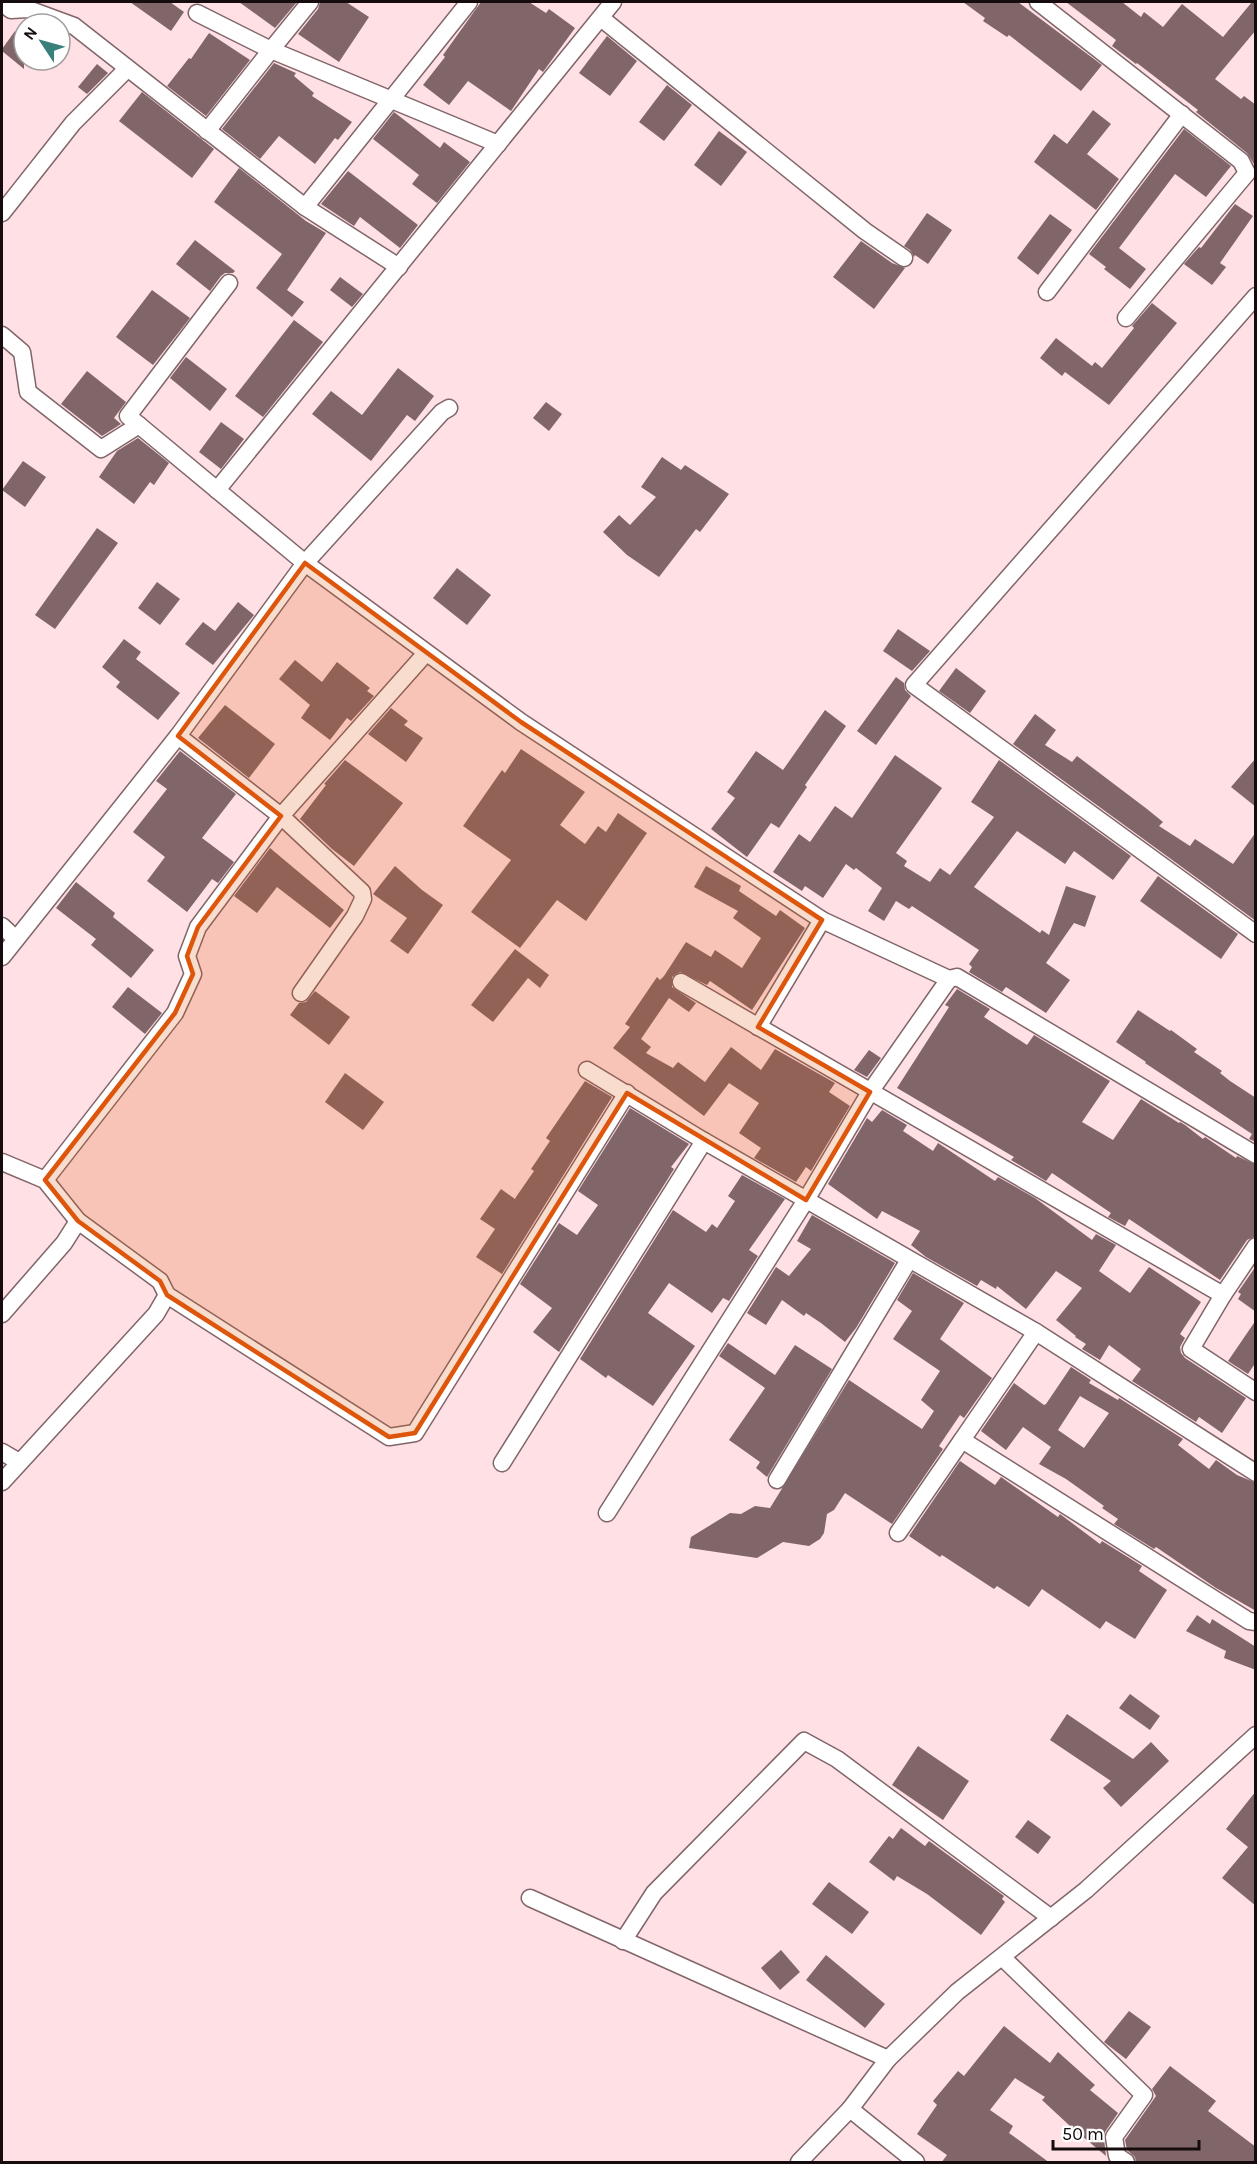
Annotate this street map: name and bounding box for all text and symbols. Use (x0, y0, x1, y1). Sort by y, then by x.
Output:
north arrow (12, 12, 72, 72)
text: N (19, 23, 41, 44)
scale bar (1053, 2113, 1198, 2151)
text: 50 m (1062, 2123, 1104, 2145)

